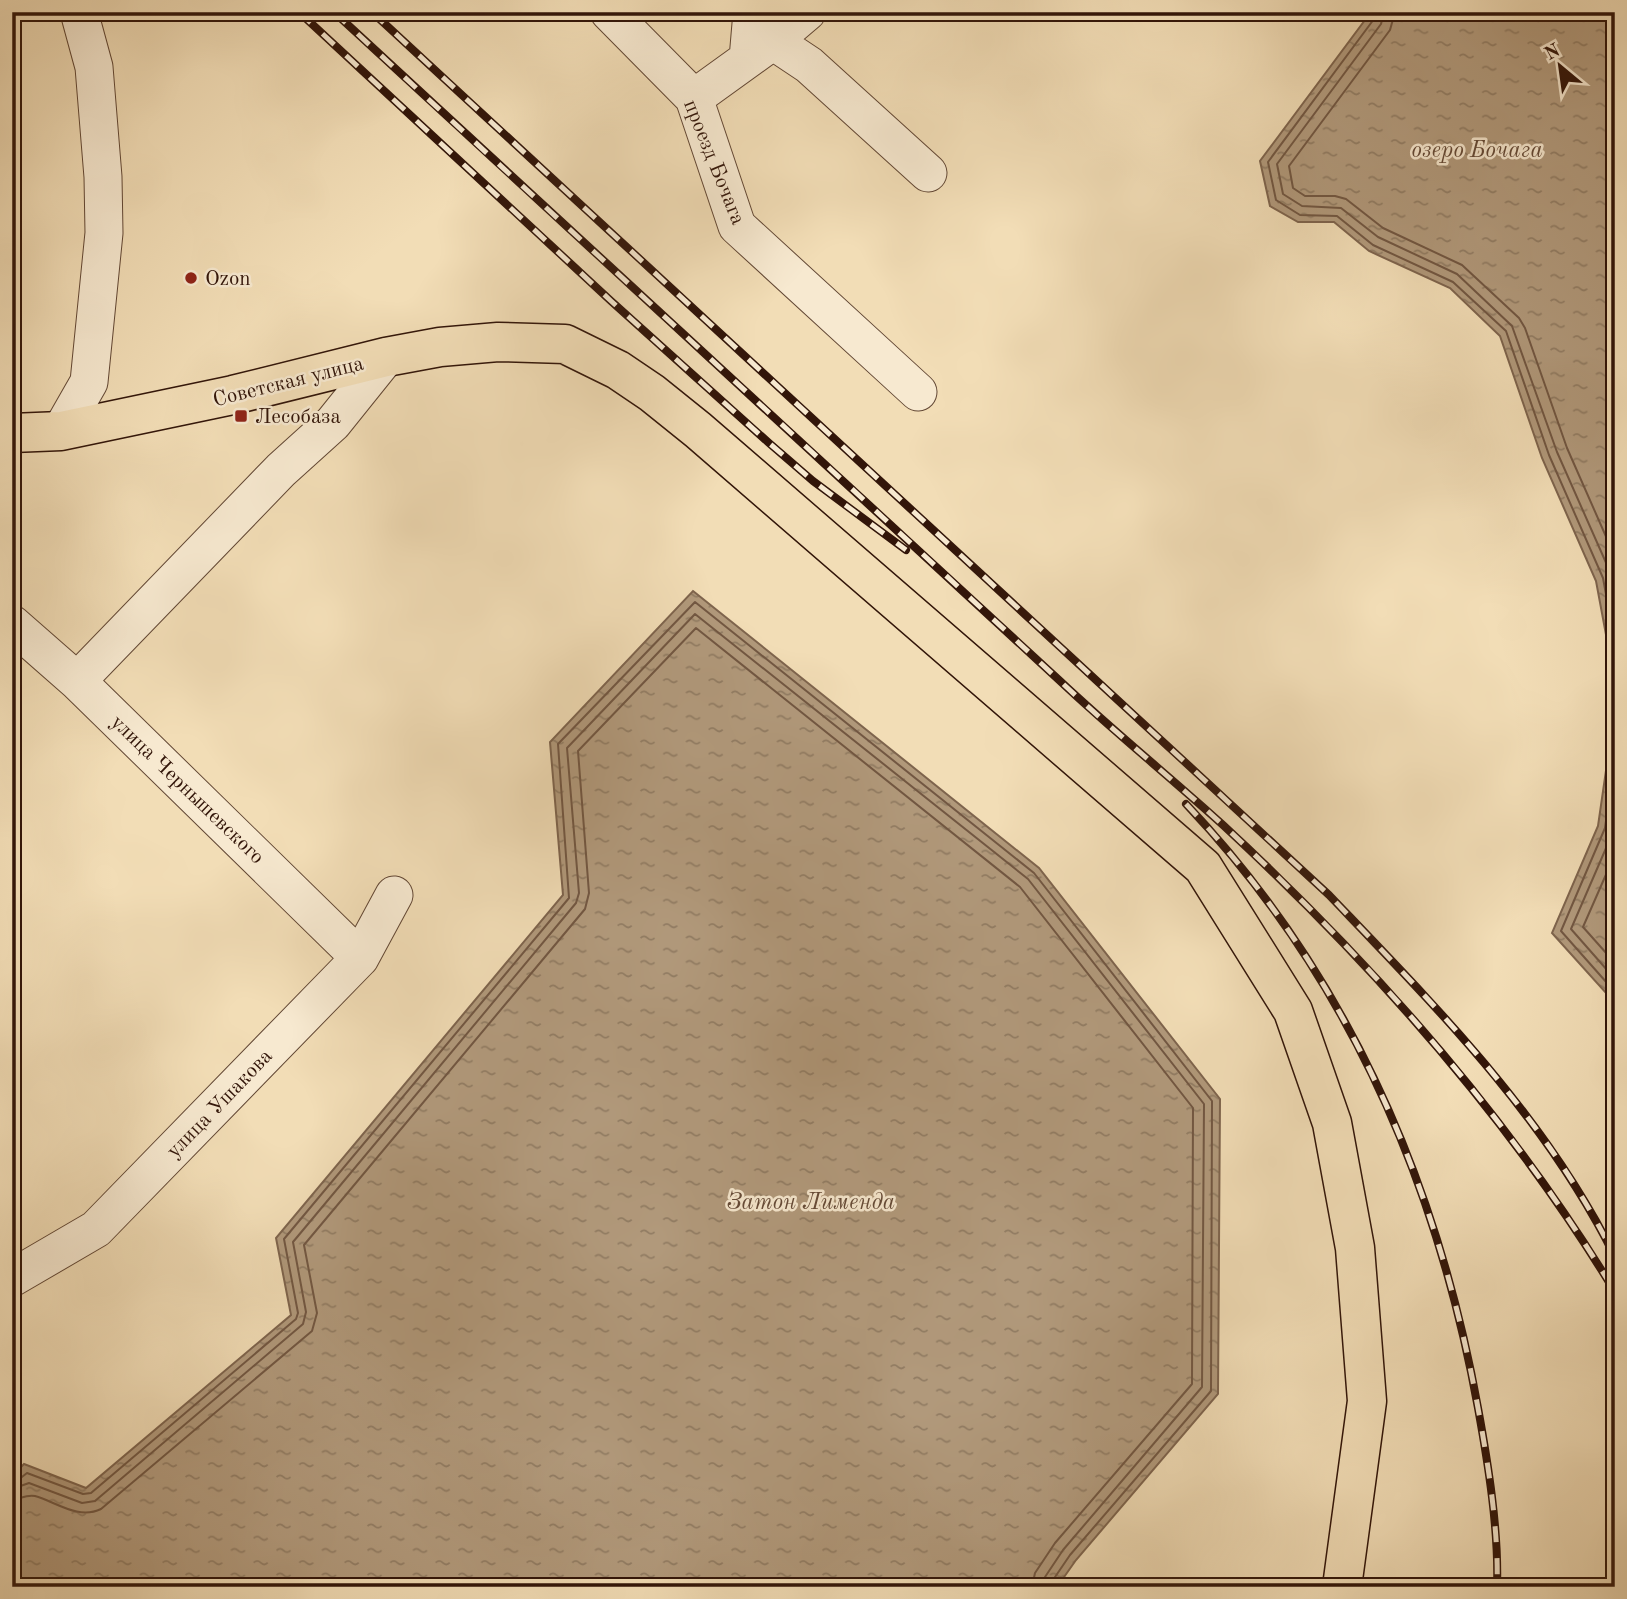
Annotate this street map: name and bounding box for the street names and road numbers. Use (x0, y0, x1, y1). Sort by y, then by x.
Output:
street label: проезд Бочага (679, 97, 748, 228)
street label: Советская улица (211, 354, 366, 411)
street label: улица Чернышевского (106, 712, 268, 869)
street label: улица Ушакова (163, 1046, 277, 1162)

